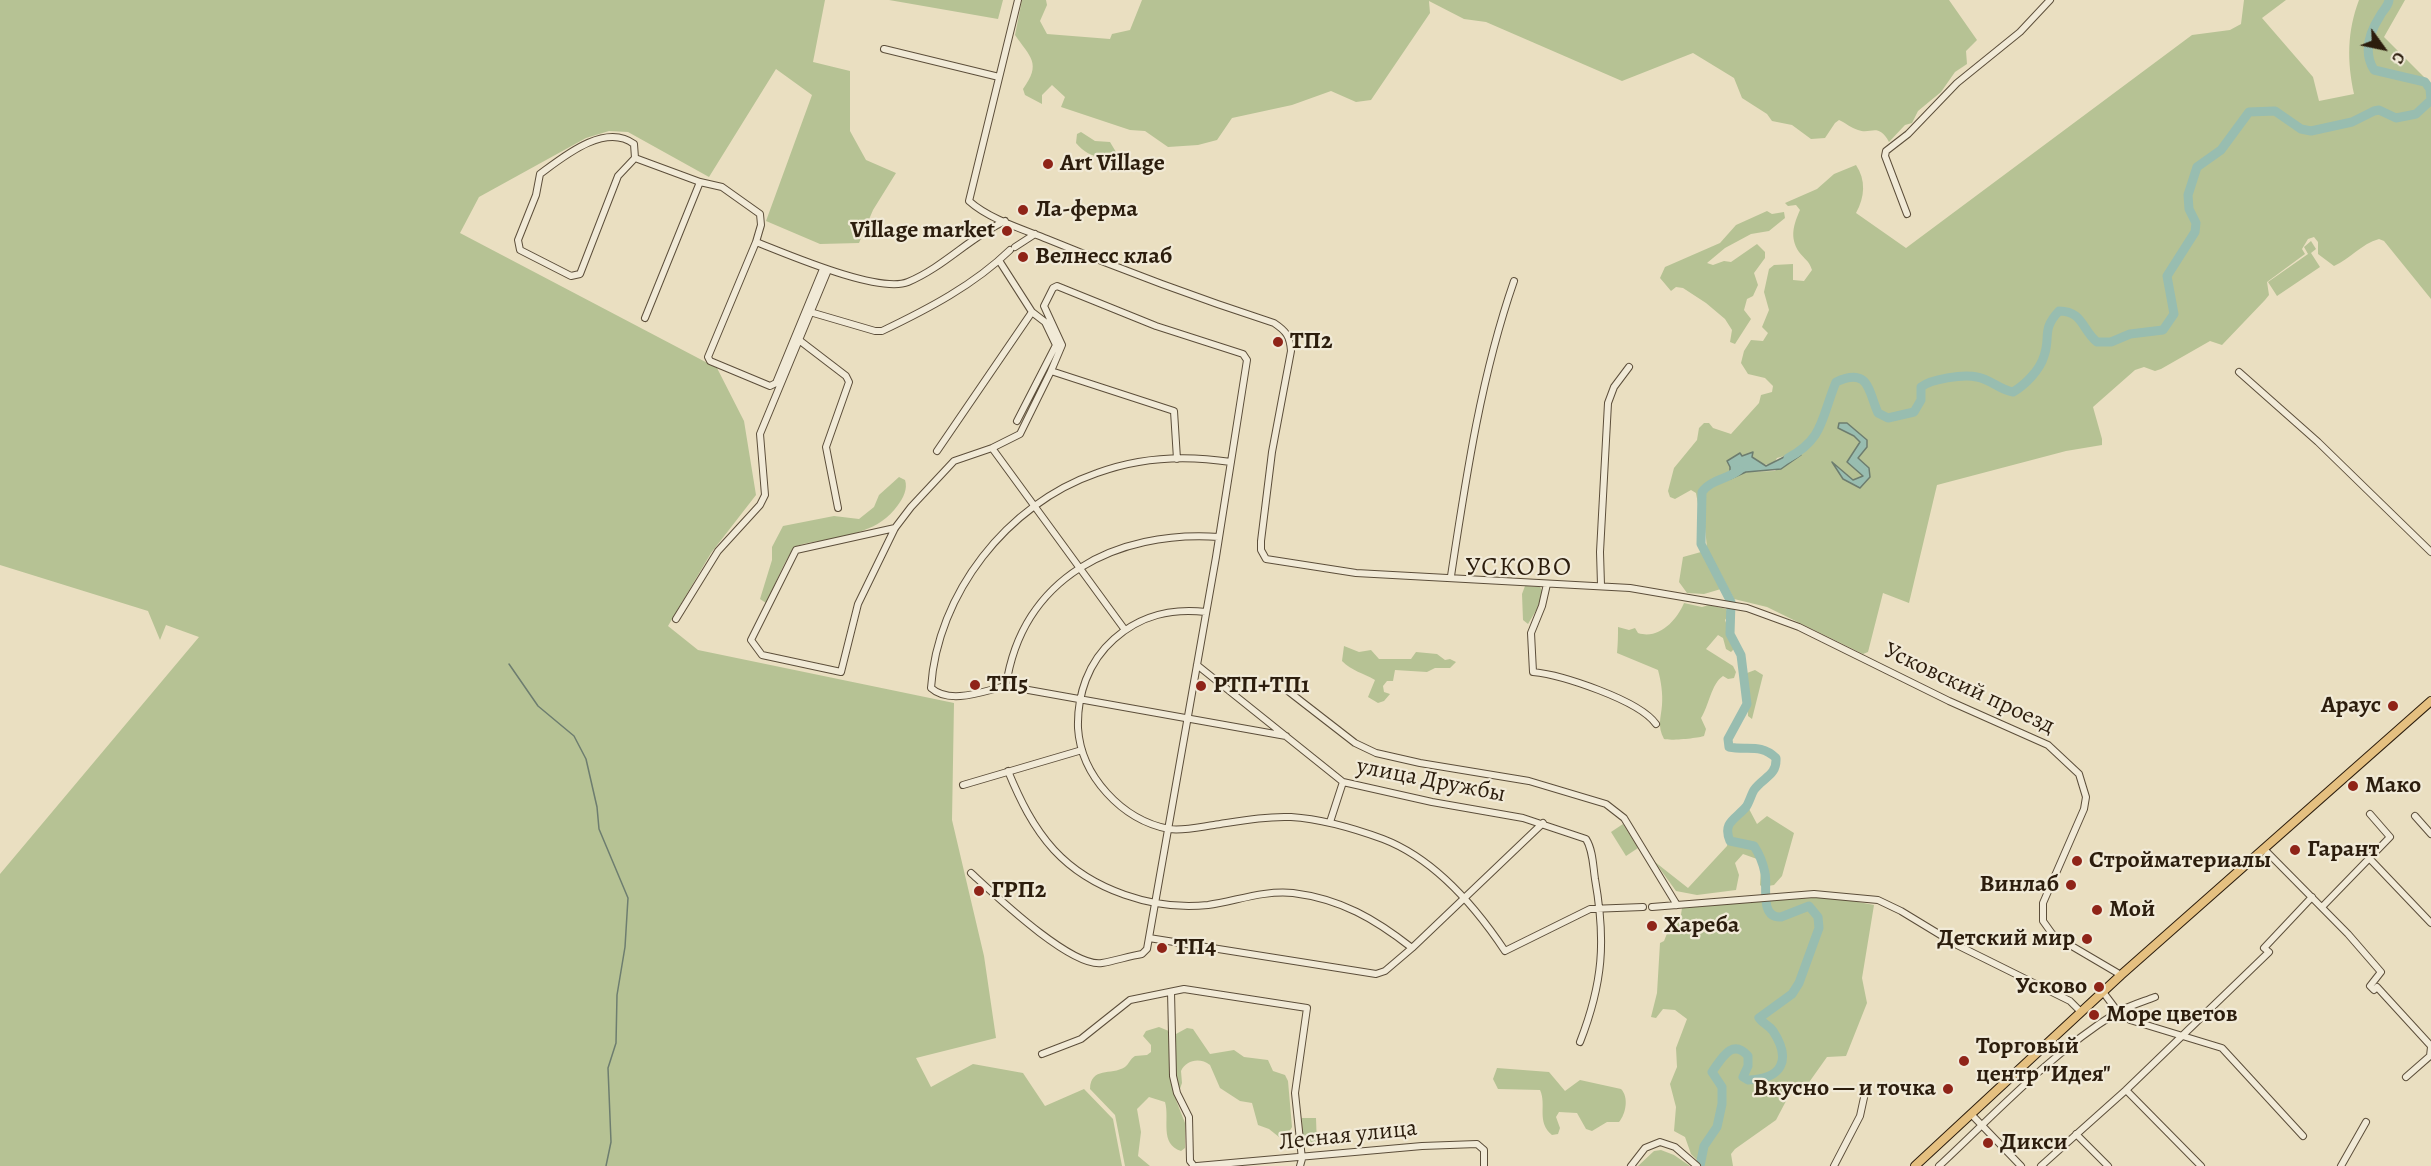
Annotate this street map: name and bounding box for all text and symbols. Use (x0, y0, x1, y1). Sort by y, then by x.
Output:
north arrow (2353, 18, 2413, 78)
text: С (2386, 48, 2410, 68)
place label: Art Village (1060, 150, 1165, 178)
marker: Art Village (1041, 157, 1055, 171)
place label: Ла-ферма (1035, 196, 1138, 224)
marker: Ла-ферма (1016, 203, 1030, 217)
place label: Village market (850, 217, 995, 245)
marker: Village market (1000, 224, 1014, 238)
place label: Велнесс клаб (1035, 243, 1172, 271)
marker: Велнесс клаб (1016, 250, 1030, 264)
place label: ТП2 (1290, 328, 1333, 356)
marker: ТП2 (1271, 335, 1285, 349)
district label: УСКОВО (1465, 553, 1573, 585)
street label: Усковский проезд (1879, 637, 2059, 741)
place label: ТП5 (987, 671, 1028, 699)
place label: РТП+ТП1 (1213, 672, 1310, 700)
marker: ТП5 (968, 678, 982, 692)
marker: РТП+ТП1 (1194, 679, 1208, 693)
place label: Араус (2321, 692, 2381, 720)
marker: Араус (2386, 699, 2400, 713)
street label: улица Дружбы (1354, 752, 1508, 810)
place label: Мако (2365, 772, 2421, 800)
marker: Мако (2346, 779, 2360, 793)
place label: Гарант (2307, 836, 2380, 864)
marker: Гарант (2288, 843, 2302, 857)
place label: Стройматериалы (2089, 847, 2271, 875)
marker: Стройматериалы (2070, 854, 2084, 868)
place label: Винлаб (1979, 871, 2059, 899)
place label: ГРП2 (991, 877, 1046, 905)
marker: Винлаб (2064, 878, 2078, 892)
marker: ГРП2 (972, 884, 986, 898)
place label: Мой (2109, 896, 2155, 924)
marker: Мой (2090, 903, 2104, 917)
place label: Хареба (1664, 912, 1739, 940)
marker: Хареба (1645, 919, 1659, 933)
place label: Детский мир (1937, 925, 2075, 953)
marker: Детский мир (2080, 932, 2094, 946)
place label: ТП4 (1174, 934, 1216, 962)
marker: ТП4 (1155, 941, 1169, 955)
place label: Усково (2015, 973, 2087, 1001)
marker: Усково (2092, 980, 2106, 994)
place label: Море цветов (2106, 1001, 2238, 1029)
marker: Море цветов (2087, 1008, 2101, 1022)
place label: Торговый центр "Идея" (1976, 1033, 2111, 1089)
marker: Торговый центр "Идея" (1957, 1054, 1971, 1068)
place label: Вкусно — и точка (1753, 1075, 1936, 1103)
marker: Вкусно — и точка (1941, 1082, 1955, 1096)
street label: Лесная улица (1277, 1114, 1419, 1158)
place label: Дикси (2000, 1129, 2068, 1157)
marker: Дикси (1981, 1136, 1995, 1150)

